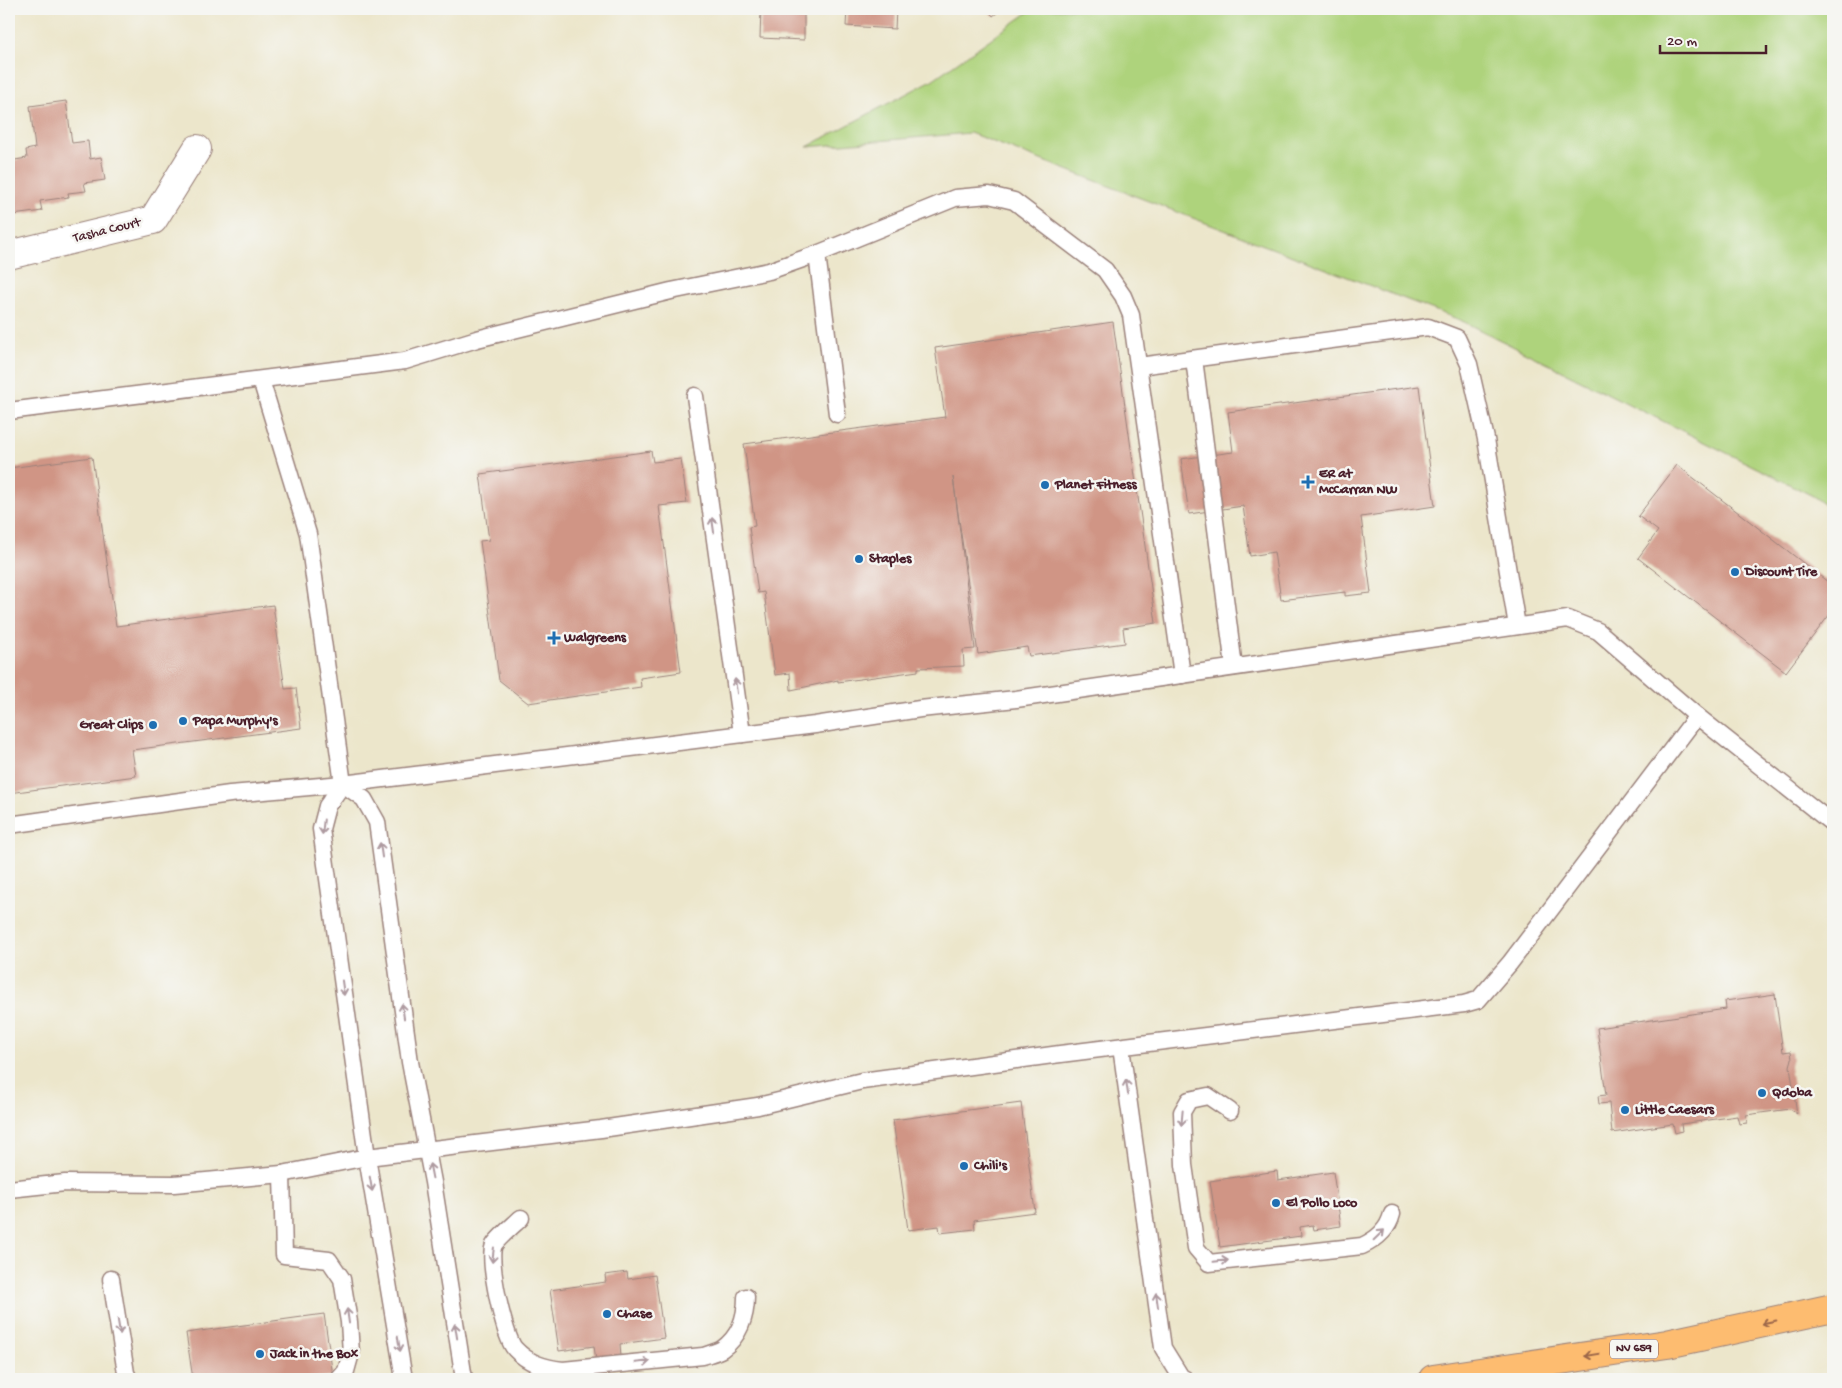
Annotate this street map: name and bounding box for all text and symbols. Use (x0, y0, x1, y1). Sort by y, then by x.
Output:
scale bar (1660, 22, 1766, 54)
text: 20 m (1667, 33, 1697, 51)
street label: Tasha Court (70, 214, 144, 248)
place label: ER at McCarran NW (1319, 466, 1398, 499)
marker: ER at McCarran NW (1301, 475, 1315, 489)
place label: Planet Fitness (1054, 477, 1137, 494)
marker: Planet Fitness (1039, 479, 1051, 491)
one-way arrow (708, 517, 718, 533)
place label: Staples (869, 551, 912, 568)
marker: Staples (853, 553, 865, 565)
place label: Discount Tire (1743, 564, 1818, 581)
marker: Discount Tire (1729, 566, 1741, 578)
place label: Walgreens (563, 630, 627, 647)
marker: Walgreens (548, 632, 560, 644)
one-way arrow (730, 678, 740, 694)
place label: Papa Murphy's (192, 713, 279, 730)
marker: Papa Murphy's (177, 715, 189, 727)
place label: Great Clips (79, 717, 144, 734)
marker: Great Clips (147, 719, 159, 731)
one-way arrow (318, 819, 328, 835)
one-way arrow (375, 842, 385, 858)
one-way arrow (339, 980, 349, 996)
one-way arrow (397, 1003, 407, 1019)
one-way arrow (1121, 1080, 1131, 1096)
place label: Qdoba (1772, 1085, 1813, 1102)
marker: Qdoba (1756, 1087, 1768, 1099)
place label: Little Caesars (1635, 1102, 1715, 1119)
marker: Little Caesars (1619, 1104, 1631, 1116)
one-way arrow (1177, 1110, 1187, 1126)
place label: Chili's (973, 1158, 1008, 1175)
marker: Chili's (958, 1160, 970, 1172)
one-way arrow (425, 1163, 435, 1179)
one-way arrow (367, 1175, 377, 1191)
place label: El Pollo Loco (1286, 1195, 1358, 1212)
marker: El Pollo Loco (1270, 1197, 1282, 1209)
one-way arrow (1373, 1229, 1385, 1241)
one-way arrow (487, 1247, 497, 1263)
one-way arrow (1212, 1256, 1228, 1266)
one-way arrow (1151, 1292, 1161, 1308)
place label: Chase (616, 1306, 653, 1323)
one-way arrow (342, 1308, 352, 1324)
marker: Chase (601, 1308, 613, 1320)
one-way arrow (1761, 1318, 1777, 1328)
one-way arrow (114, 1319, 124, 1335)
one-way arrow (451, 1323, 461, 1339)
one-way arrow (394, 1335, 404, 1351)
road number: NV 659 (1610, 1340, 1658, 1358)
place label: Jack in the Box (269, 1346, 359, 1363)
marker: Jack in the Box (254, 1348, 266, 1360)
one-way arrow (1584, 1351, 1600, 1361)
one-way arrow (635, 1357, 651, 1367)

